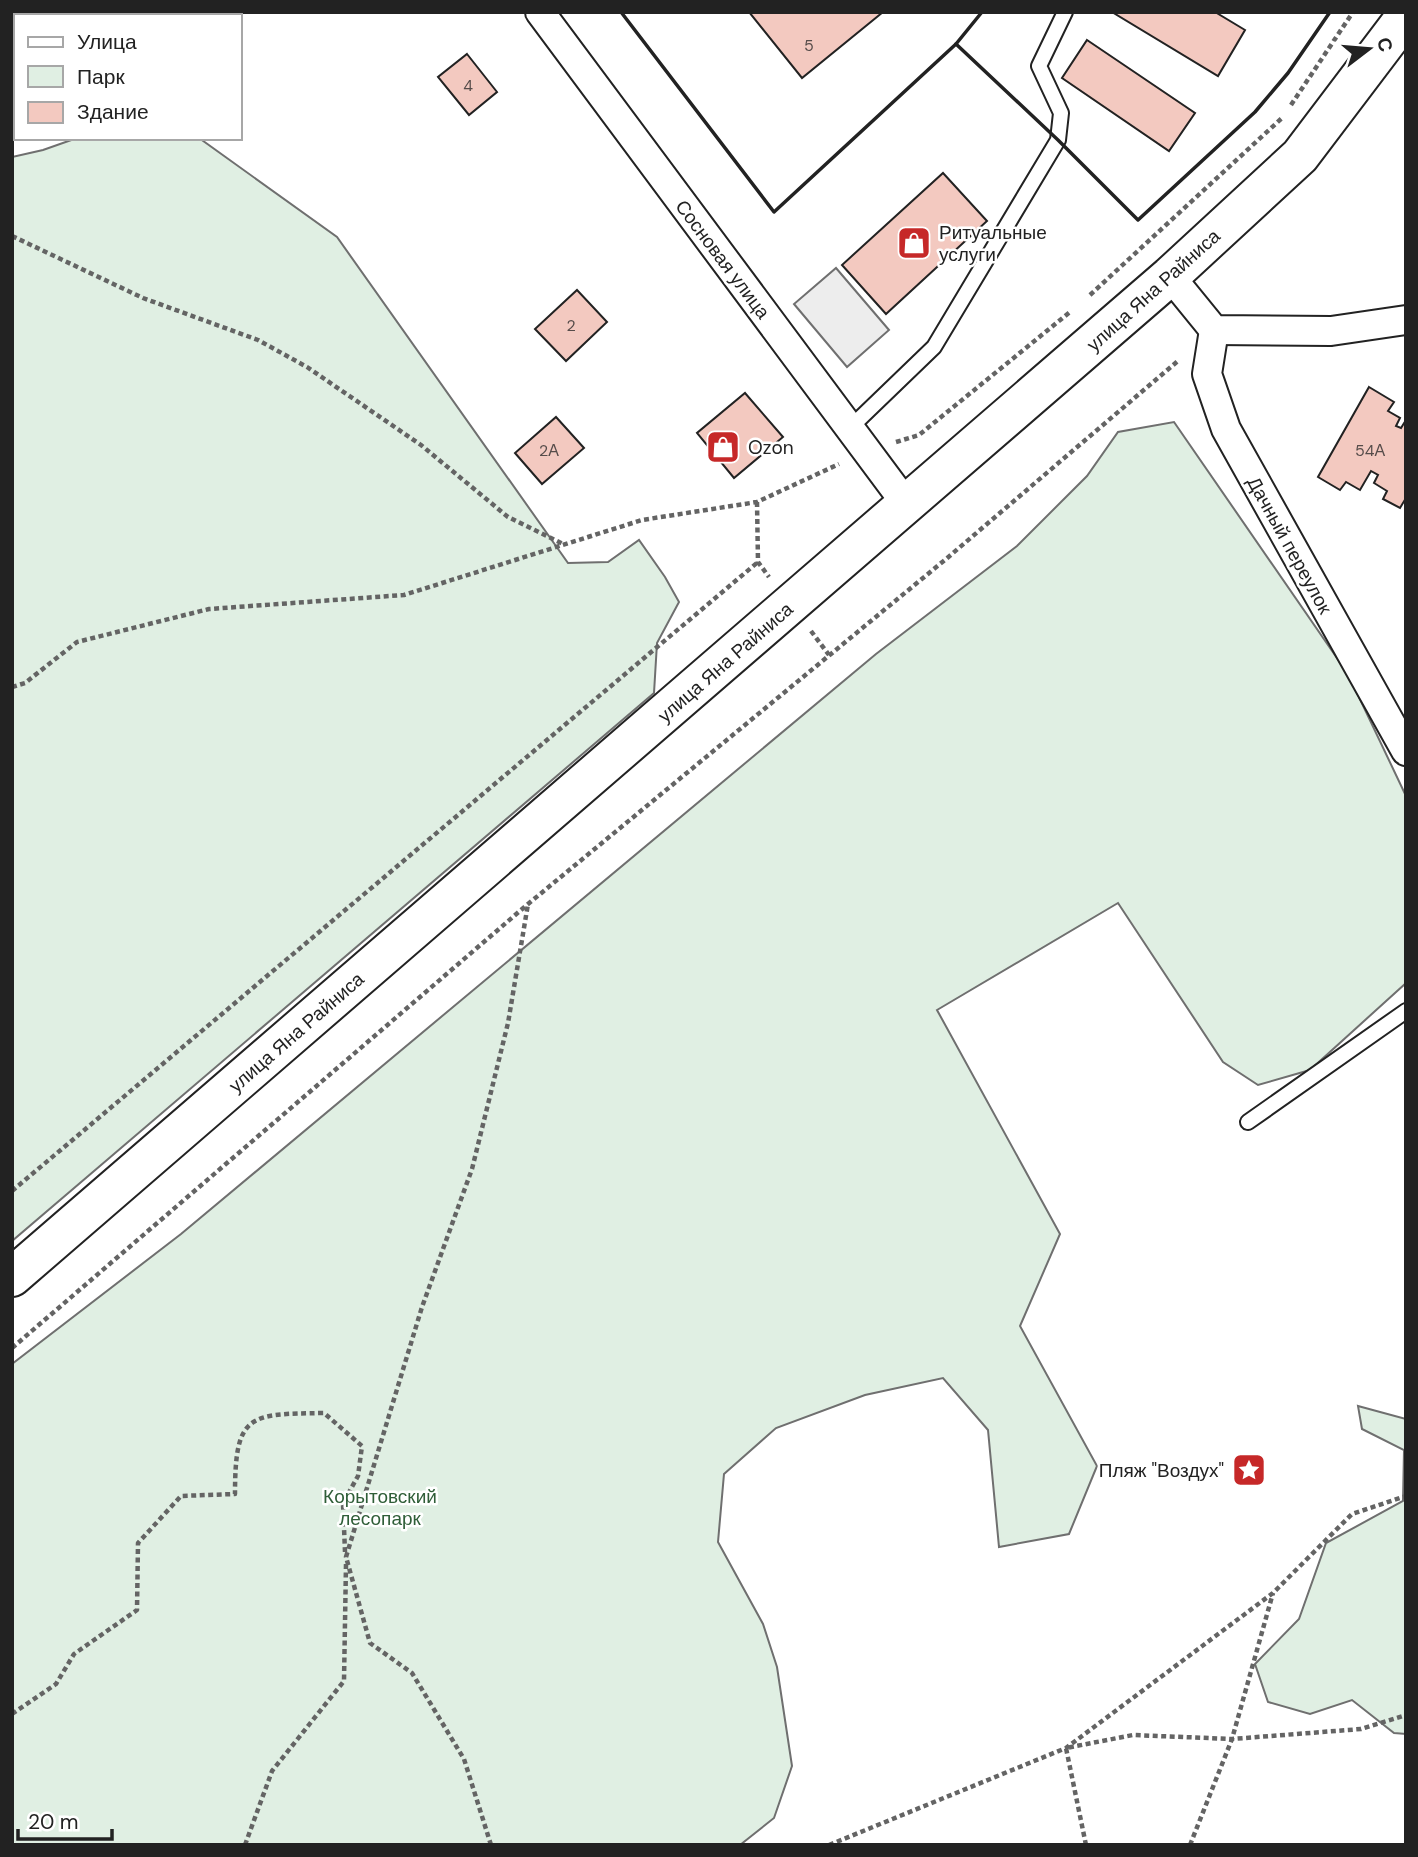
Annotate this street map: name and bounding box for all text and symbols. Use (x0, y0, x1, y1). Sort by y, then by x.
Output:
legend (14, 14, 242, 140)
north arrow (1334, 14, 1404, 84)
text: Улица (77, 28, 137, 56)
text: С (1371, 34, 1399, 55)
house number: 5 (804, 35, 814, 56)
text: Парк (77, 63, 125, 91)
house number: 4 (463, 75, 473, 96)
text: Здание (77, 98, 149, 126)
street label: Сосновая улица (670, 195, 776, 324)
place label: Ритуальные услуги (939, 220, 1047, 267)
street label: улица Яна Райниса (1081, 223, 1226, 357)
shop icon: Ритуальные услуги (895, 224, 933, 262)
house number: 2 (566, 315, 576, 336)
shop icon: Ozon (704, 428, 742, 466)
place label: Ozon (748, 435, 794, 460)
house number: 2А (539, 440, 559, 461)
house number: 54А (1355, 440, 1385, 461)
street label: Дачный переулок (1241, 472, 1338, 619)
street label: улица Яна Райниса (652, 596, 799, 728)
street label: улица Яна Райниса (223, 966, 370, 1098)
place icon: Пляж "Воздух" (1230, 1451, 1268, 1489)
place label: Пляж "Воздух" (1099, 1458, 1224, 1483)
park label: Корытовский лесопарк (323, 1484, 437, 1531)
scale bar (18, 1798, 112, 1842)
text: 20 m (28, 1808, 79, 1836)

